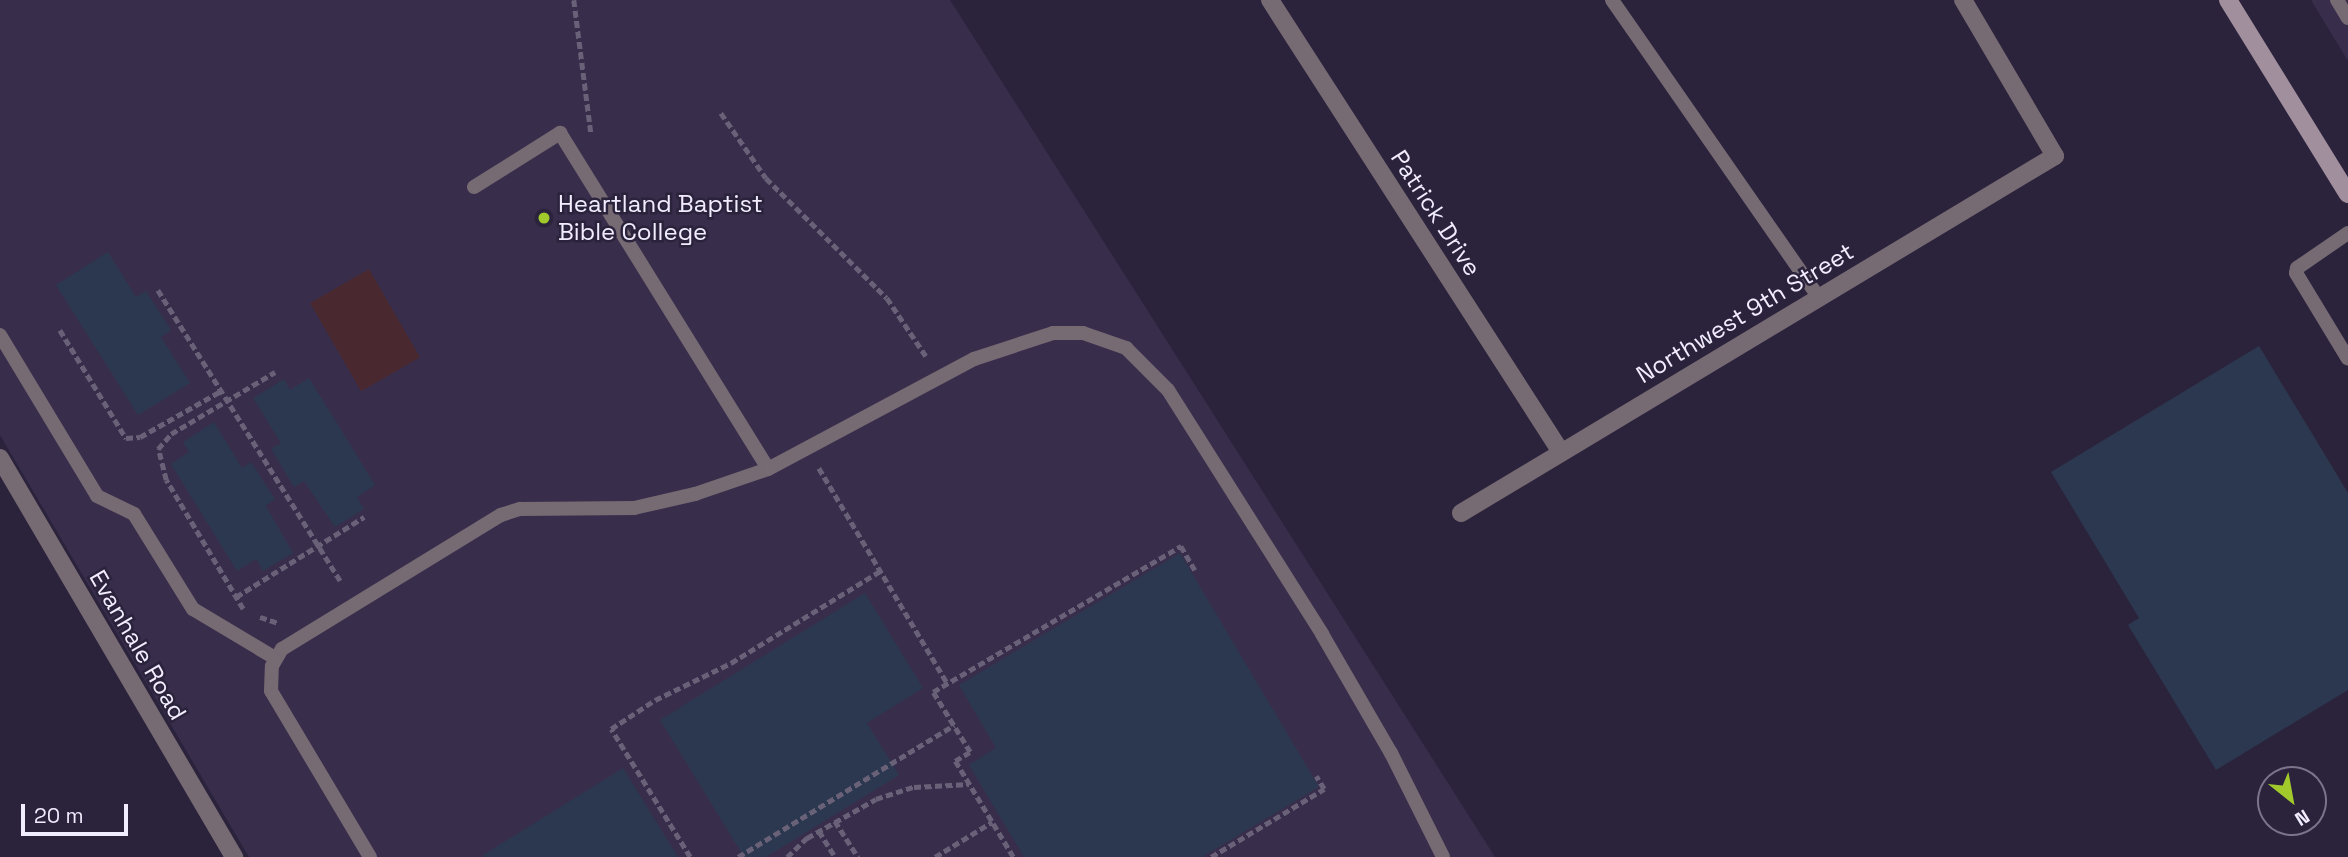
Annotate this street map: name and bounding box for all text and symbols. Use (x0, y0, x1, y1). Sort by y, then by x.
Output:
street label: Patrick Drive (1385, 145, 1487, 281)
place label: Heartland Baptist Bible College (558, 190, 763, 246)
marker: Heartland Baptist Bible College (536, 210, 552, 226)
street label: Northwest 9th Street (1631, 237, 1859, 389)
street label: Evanhale Road (83, 565, 193, 725)
north arrow (2257, 766, 2327, 836)
scale bar (24, 790, 131, 834)
text: 20 m (34, 802, 84, 829)
text: N (2290, 804, 2314, 832)

